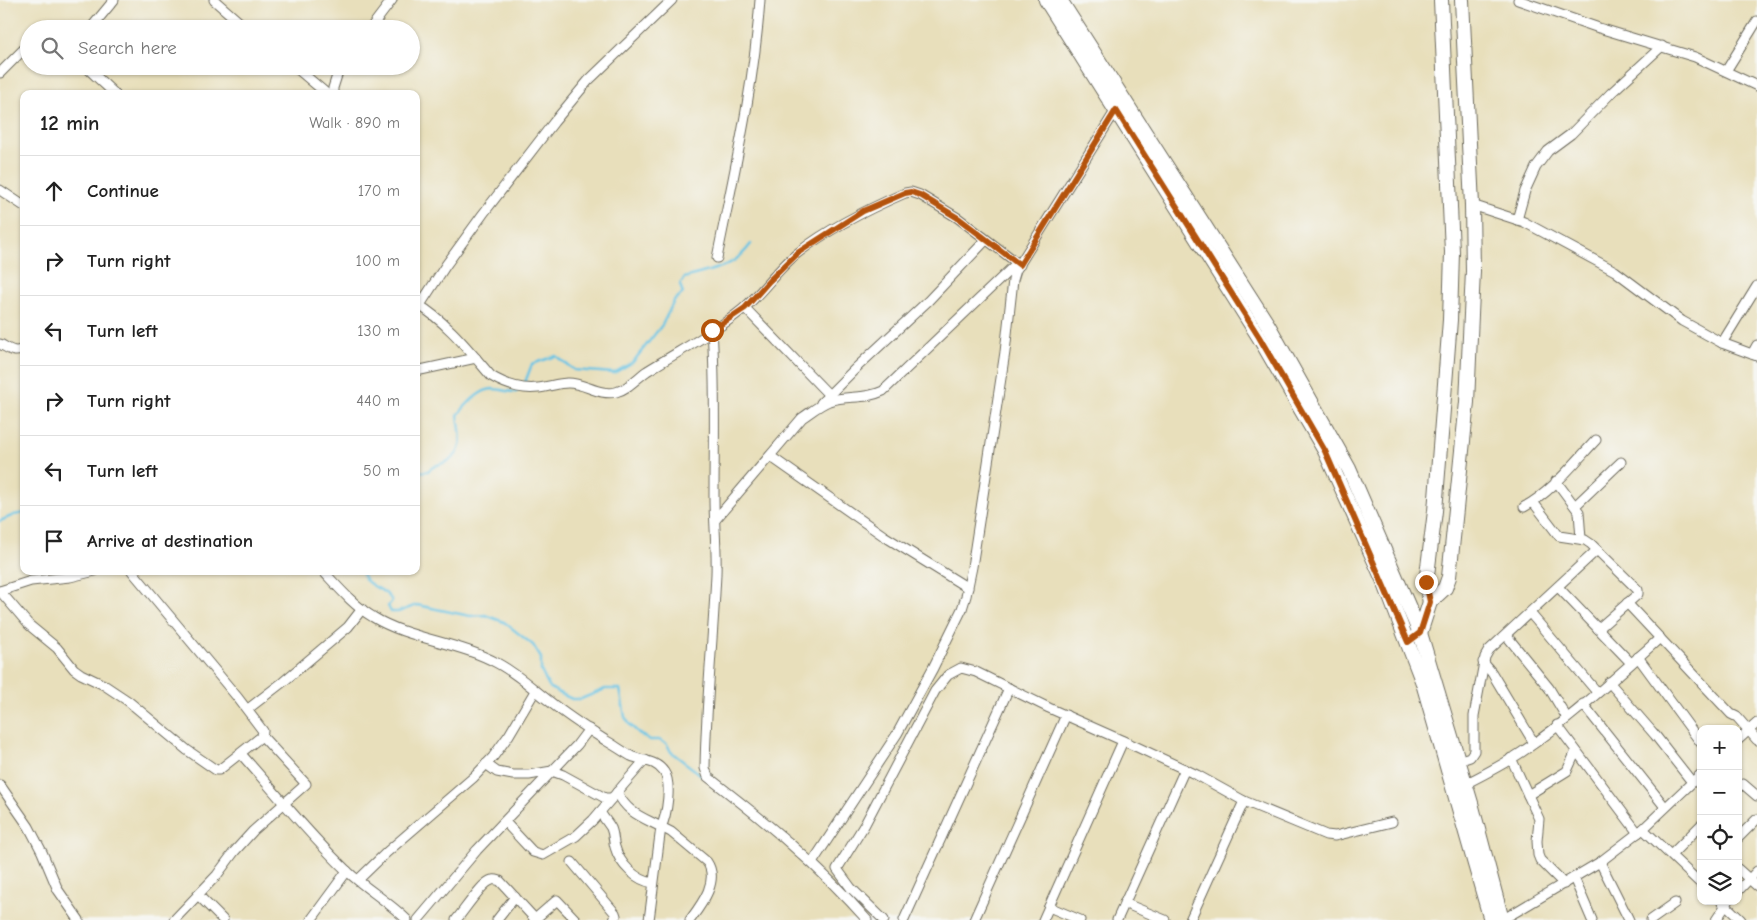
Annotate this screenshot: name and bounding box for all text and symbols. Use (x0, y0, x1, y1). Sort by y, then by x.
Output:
search box (20, 20, 420, 75)
icon: search (38, 34, 66, 62)
text: Search here (78, 37, 177, 59)
text: 12 min (40, 111, 99, 135)
text: Walk · 890 m (309, 114, 400, 132)
icon: ahead (40, 177, 68, 205)
text: Continue (87, 180, 159, 202)
text: 170 m (358, 182, 400, 200)
icon: right (40, 247, 68, 275)
text: Turn right (87, 250, 171, 272)
text: 100 m (356, 252, 400, 270)
icon: left (40, 317, 68, 345)
route start (701, 319, 724, 342)
text: Turn left (87, 320, 158, 342)
text: 130 m (357, 322, 400, 340)
icon: right (40, 387, 68, 415)
text: Turn right (87, 390, 171, 412)
text: 440 m (356, 392, 400, 410)
icon: left (40, 457, 68, 485)
text: Turn left (87, 460, 158, 482)
text: 50 m (363, 462, 400, 480)
icon: arrive (40, 527, 68, 555)
text: Arrive at destination (87, 530, 253, 552)
route end (1415, 571, 1438, 594)
map controls (1697, 725, 1742, 905)
button: + (1697, 725, 1742, 770)
button: − (1697, 770, 1742, 815)
button: locate (1697, 815, 1742, 860)
button: layers (1697, 860, 1742, 905)

